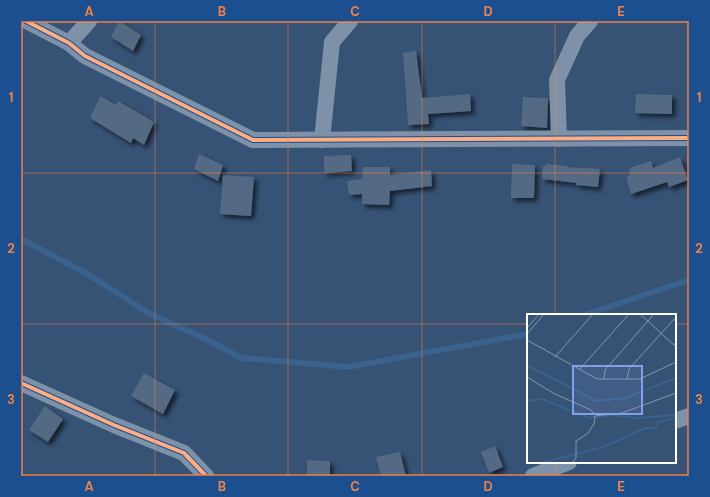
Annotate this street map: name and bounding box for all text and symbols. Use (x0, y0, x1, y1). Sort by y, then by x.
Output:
text: A (84, 3, 94, 20)
text: B (218, 3, 226, 20)
text: C (350, 3, 360, 20)
text: D (483, 3, 493, 20)
text: E (617, 3, 625, 20)
text: 1 (9, 89, 13, 106)
text: 1 (697, 89, 701, 106)
text: 2 (7, 240, 15, 257)
text: 2 (695, 240, 703, 257)
inset map (527, 314, 676, 463)
text: 3 (7, 391, 15, 408)
text: 3 (695, 391, 703, 408)
text: A (84, 478, 94, 495)
text: B (218, 478, 226, 495)
text: C (350, 478, 360, 495)
text: D (483, 478, 493, 495)
text: E (617, 478, 625, 495)

